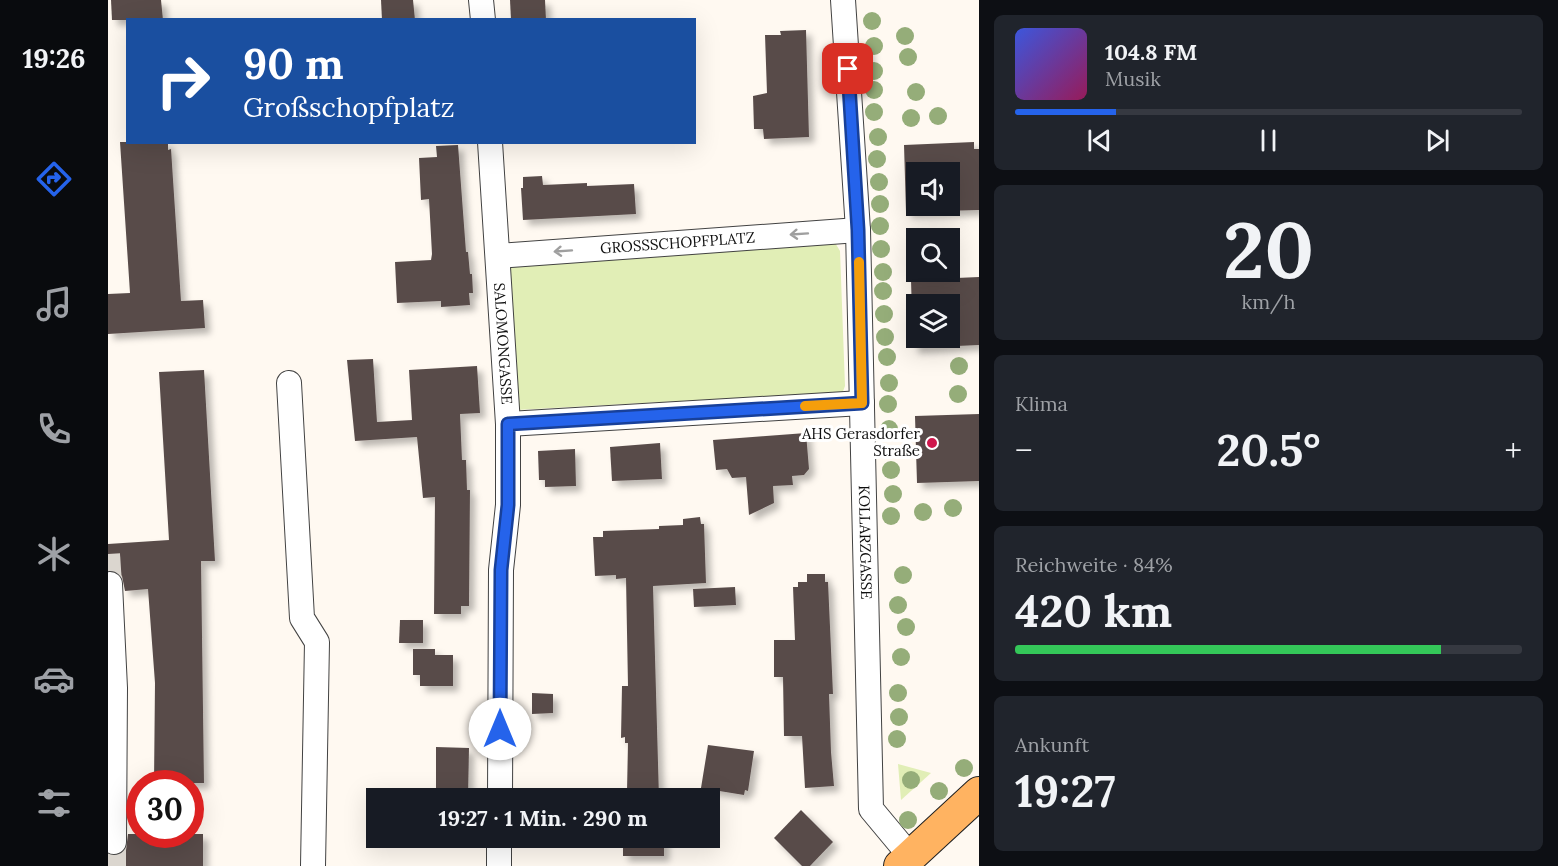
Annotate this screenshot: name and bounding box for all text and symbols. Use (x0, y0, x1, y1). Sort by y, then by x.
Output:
text: 90 m (243, 37, 344, 91)
text: 104.8 FM (1105, 38, 1197, 66)
text: 19:26 (22, 41, 86, 75)
icon: right (144, 42, 222, 120)
pin (822, 43, 873, 94)
icon: arrive (831, 52, 864, 85)
text: Musik (1105, 66, 1161, 91)
text: Großschopfplatz (243, 90, 455, 124)
icon: previous (1083, 124, 1116, 157)
icon: pause (1252, 124, 1285, 157)
icon: next (1421, 124, 1454, 157)
icon: directions (33, 158, 75, 200)
map controls (906, 162, 960, 348)
button: sound (906, 162, 960, 216)
text: 20 (1223, 200, 1314, 299)
street label: GROSSSCHOPFPLATZ (599, 227, 756, 258)
button: search (906, 228, 960, 282)
one-way arrow (790, 229, 810, 240)
one-way arrow (554, 246, 574, 257)
street label: SALOMONGASSE (490, 282, 517, 405)
icon: music (33, 283, 75, 325)
text: km/h (1241, 289, 1296, 314)
button: layers (906, 294, 960, 348)
text: Klima (1015, 391, 1068, 416)
icon: phone (33, 408, 75, 450)
text: 20.5° (1217, 421, 1320, 478)
place label: AHS Gerasdorfer Straße (801, 424, 920, 460)
text: − (1015, 429, 1033, 471)
text: + (1504, 429, 1522, 471)
marker: AHS Gerasdorfer Straße (925, 436, 939, 450)
street label: KOLLARZGASSE (855, 485, 876, 600)
icon: climate (33, 533, 75, 575)
text: Reichweite · 84% (1015, 552, 1173, 577)
text: 420 km (1015, 582, 1172, 639)
icon: car (33, 658, 75, 700)
position arrow (468, 697, 532, 761)
text: Ankunft (1015, 732, 1089, 757)
text: 19:27 (1015, 762, 1116, 819)
speed limit sign: 30 (126, 770, 204, 848)
icon: filters (33, 782, 75, 824)
text: 19:27 · 1 Min. · 290 m (439, 804, 647, 832)

